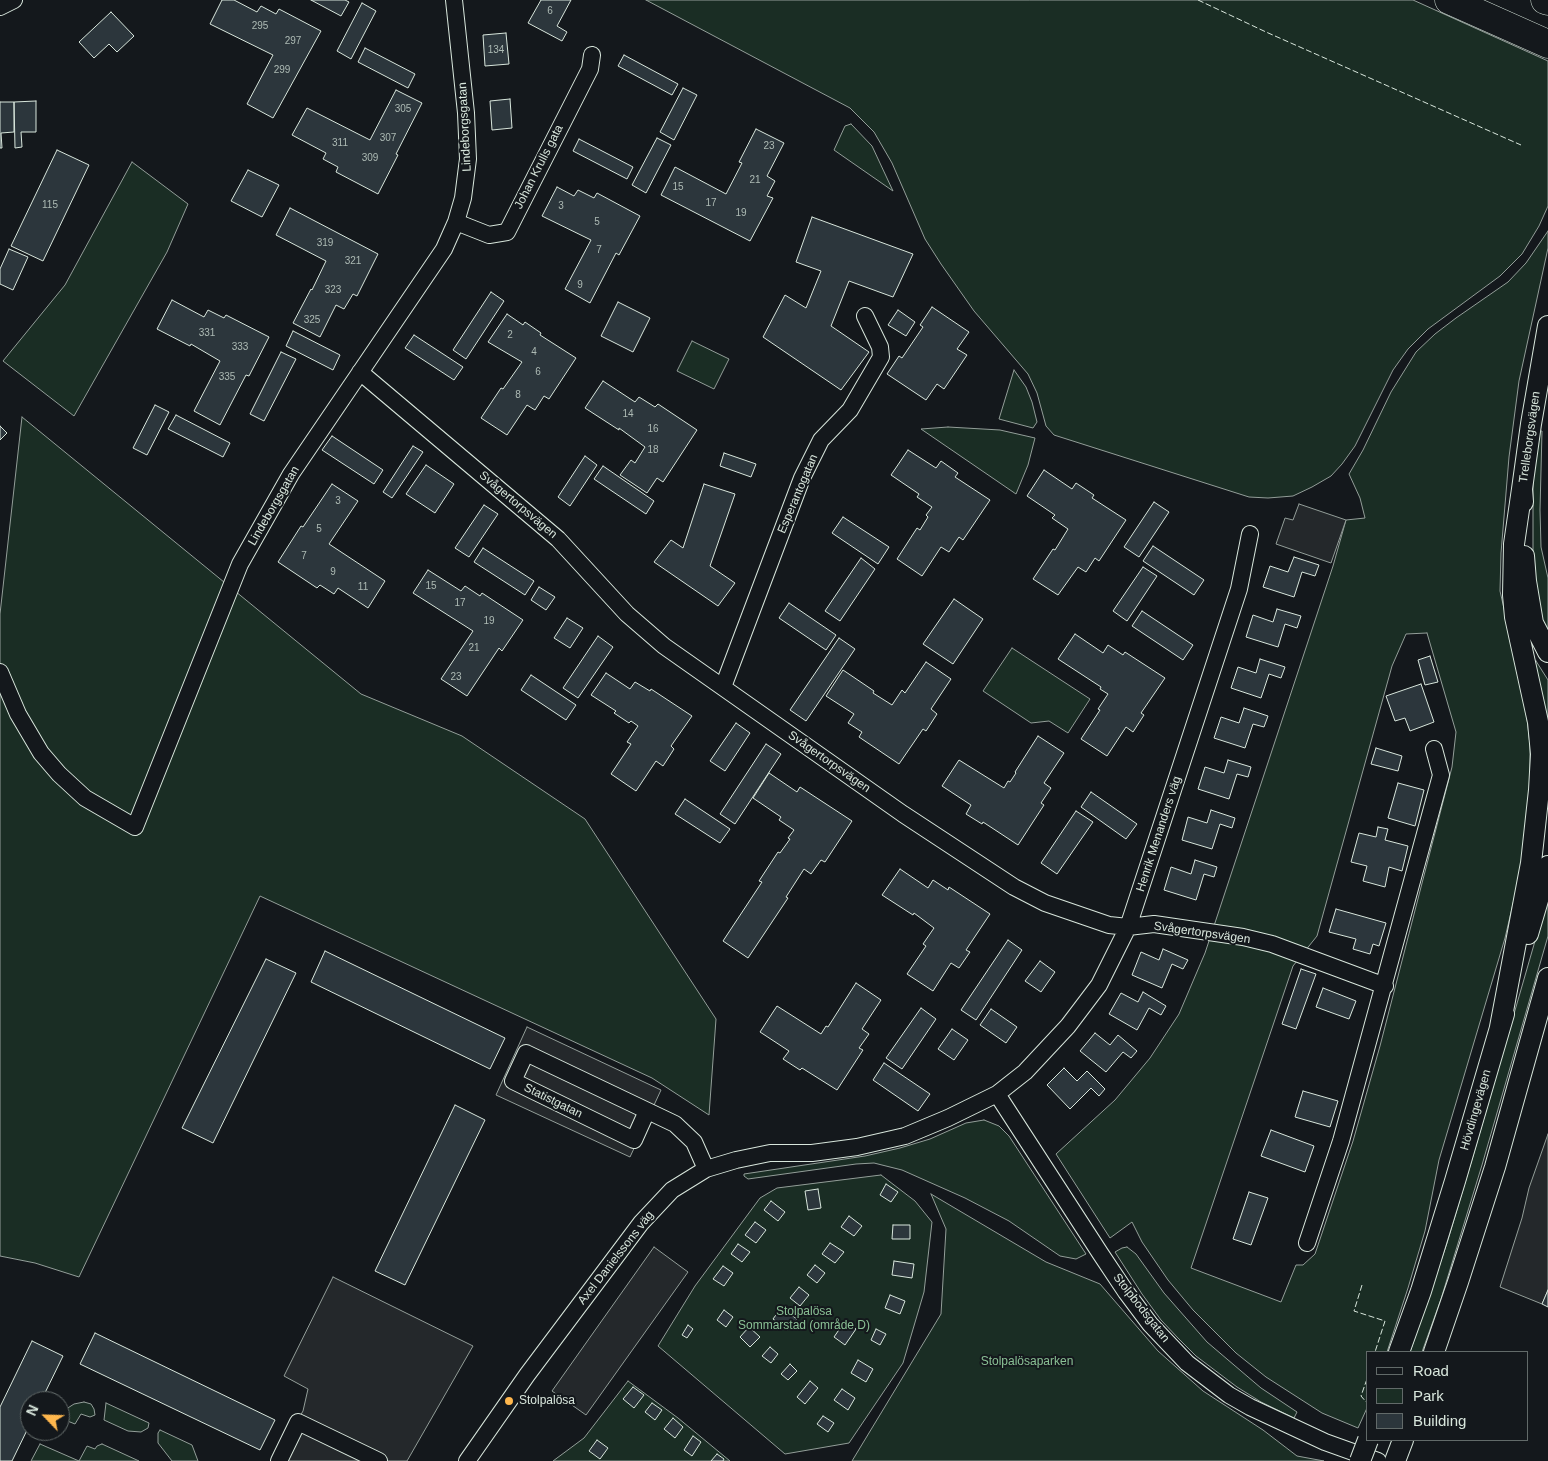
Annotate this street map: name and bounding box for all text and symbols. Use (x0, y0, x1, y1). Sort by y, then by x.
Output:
house number: 6 (547, 5, 553, 17)
house number: 295 (252, 20, 268, 32)
house number: 297 (285, 35, 301, 47)
house number: 134 (488, 44, 504, 56)
house number: 299 (274, 64, 290, 76)
street label: Lindeborgsgatan (455, 82, 475, 172)
house number: 305 (395, 103, 411, 115)
street label: Johan Krulls gata (512, 122, 566, 212)
house number: 307 (380, 132, 396, 144)
house number: 311 (332, 137, 348, 149)
house number: 23 (763, 140, 775, 152)
house number: 309 (362, 152, 378, 164)
house number: 21 (749, 174, 761, 186)
house number: 15 (672, 181, 684, 193)
house number: 17 (705, 197, 717, 209)
house number: 115 (42, 199, 58, 211)
house number: 3 (558, 200, 564, 212)
house number: 19 (735, 207, 747, 219)
house number: 5 (594, 216, 600, 228)
house number: 319 (317, 237, 333, 249)
house number: 7 (596, 244, 602, 256)
house number: 321 (345, 255, 361, 267)
house number: 9 (577, 279, 583, 291)
house number: 323 (325, 284, 341, 296)
house number: 325 (304, 314, 320, 326)
house number: 331 (199, 327, 215, 339)
house number: 2 (507, 329, 513, 341)
house number: 333 (232, 341, 248, 353)
house number: 4 (531, 346, 537, 358)
house number: 6 (535, 366, 541, 378)
house number: 335 (219, 371, 235, 383)
house number: 8 (515, 389, 521, 401)
street label: Trelleborgsvägen (1516, 390, 1544, 484)
house number: 14 (622, 408, 634, 420)
house number: 16 (647, 423, 659, 435)
house number: 18 (647, 444, 659, 456)
street label: Esperantogatan (775, 452, 821, 536)
street label: Lindeborgsgatan (245, 464, 303, 548)
street label: Svågertorpsvägen (476, 468, 560, 542)
house number: 3 (335, 495, 341, 507)
house number: 5 (316, 523, 322, 535)
house number: 7 (301, 550, 307, 562)
house number: 9 (330, 566, 336, 578)
house number: 15 (425, 580, 437, 592)
house number: 11 (358, 581, 368, 593)
house number: 17 (454, 597, 466, 609)
house number: 19 (483, 615, 495, 627)
house number: 21 (468, 642, 480, 654)
house number: 23 (450, 671, 462, 683)
street label: Svågertorpsvägen (785, 728, 873, 796)
street label: Henrik Menanders väg (1133, 774, 1185, 894)
street label: Svågertorpsvägen (1153, 919, 1251, 947)
street label: Hövdingevägen (1458, 1068, 1494, 1152)
street label: Statistgatan (521, 1081, 585, 1121)
street label: Axel Danielssons väg (575, 1208, 657, 1308)
street label: Stolpbodsgatan (1110, 1271, 1172, 1345)
park label: Stolpalösa Sommarstad (område D) (738, 1305, 870, 1333)
legend (1366, 1351, 1528, 1441)
park label: Stolpalösaparken (981, 1355, 1073, 1369)
text: Road (1413, 1362, 1449, 1379)
text: Park (1413, 1387, 1444, 1404)
north arrow (20, 1391, 70, 1441)
place label: Stolpalösa (519, 1394, 575, 1408)
marker: Stolpalösa (503, 1395, 515, 1407)
text: N (23, 1402, 42, 1418)
text: Building (1413, 1412, 1466, 1429)

